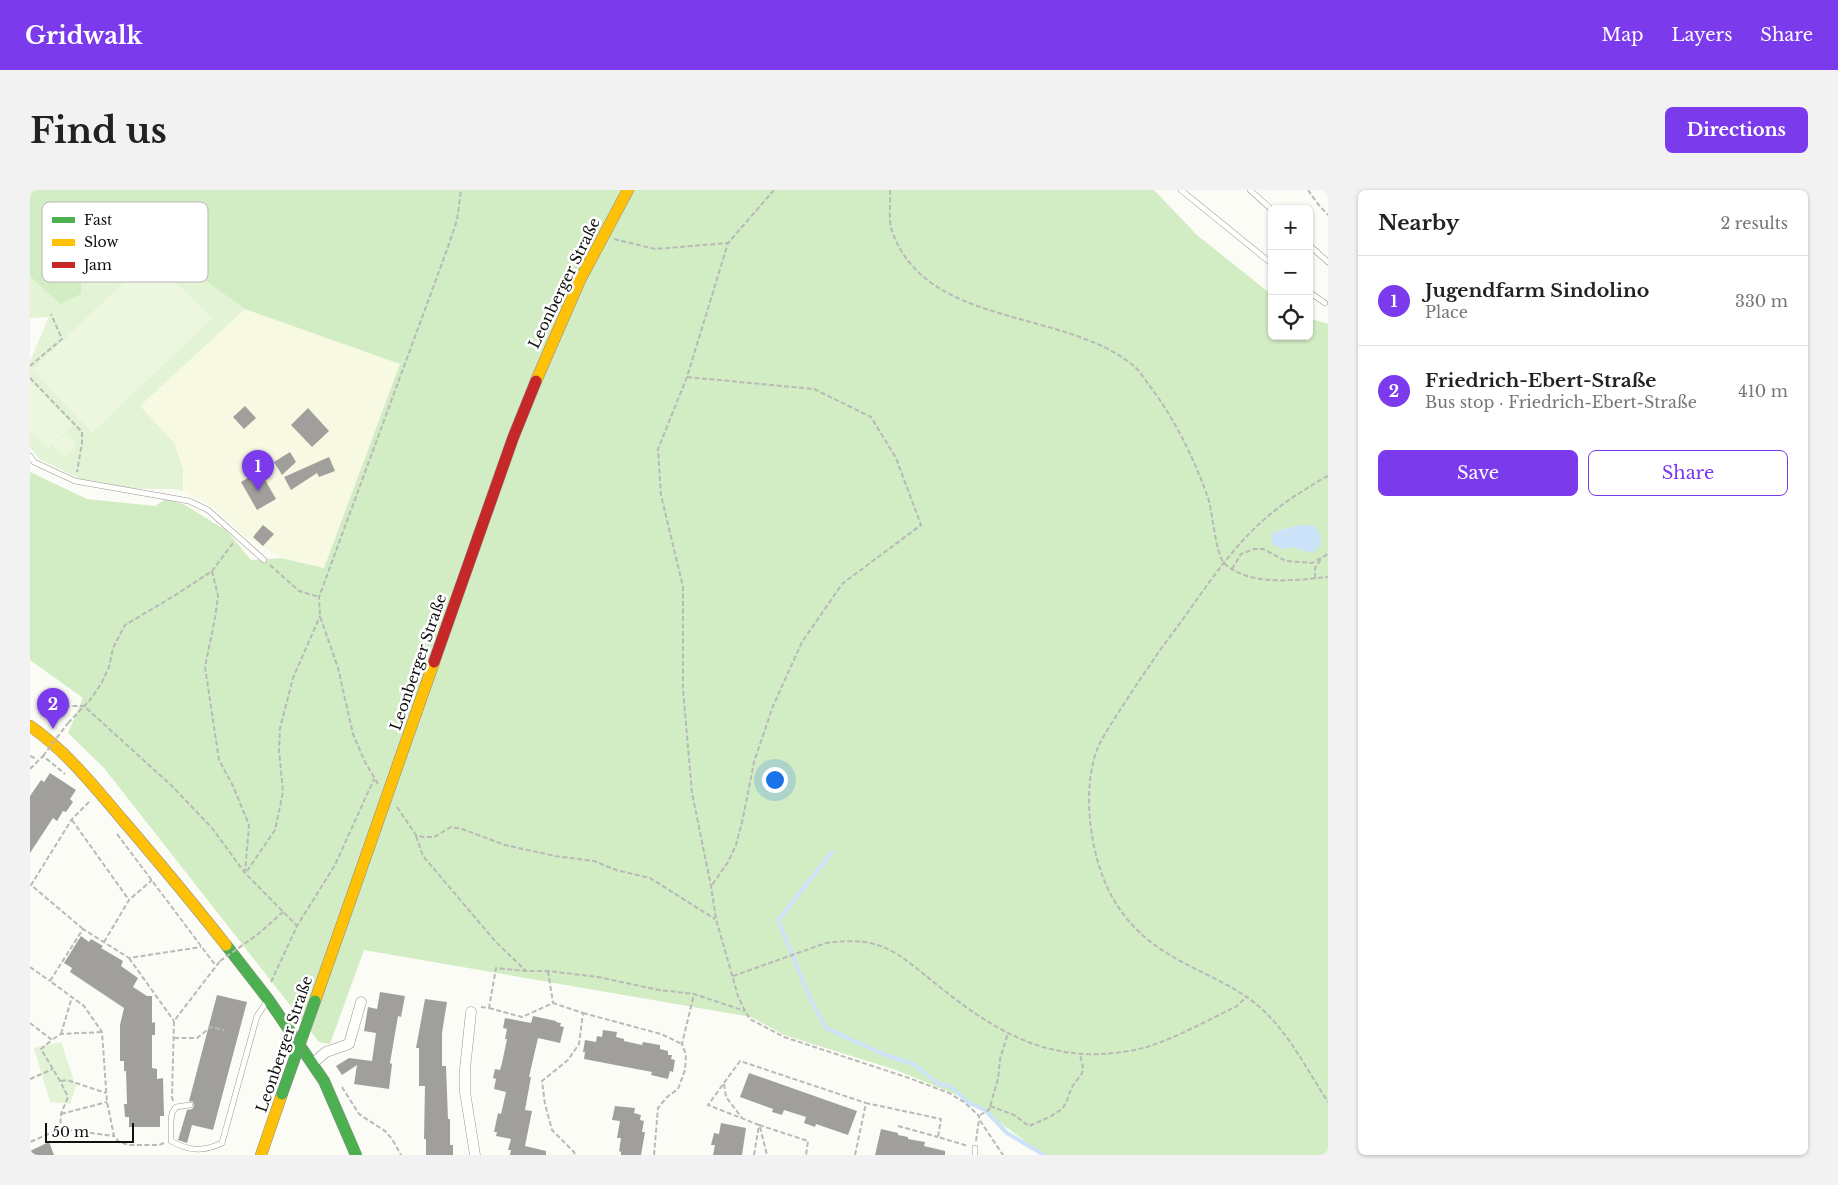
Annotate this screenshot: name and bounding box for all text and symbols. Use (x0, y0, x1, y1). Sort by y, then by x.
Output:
text: Gridwalk (25, 21, 142, 50)
text: Map (1602, 24, 1643, 46)
text: Layers (1671, 24, 1732, 46)
text: Share (1760, 24, 1813, 46)
button: Directions (1665, 107, 1808, 153)
text: Find us (30, 109, 167, 152)
legend (42, 202, 208, 282)
map controls (1268, 205, 1313, 340)
button: + (1268, 205, 1313, 250)
text: Nearby (1378, 210, 1459, 236)
text: Fast (84, 211, 113, 229)
text: 2 results (1720, 213, 1788, 233)
street label: Leonberger Straße (524, 214, 604, 352)
text: Slow (84, 233, 118, 251)
button: − (1268, 250, 1313, 295)
text: Jam (82, 256, 112, 274)
text: Jugendfarm Sindolino (1425, 279, 1649, 302)
text: 1 (1391, 291, 1397, 311)
text: 330 m (1735, 291, 1788, 311)
button: locate (1268, 295, 1313, 340)
text: Place (1425, 302, 1468, 322)
text: Friedrich-Ebert-Straße (1425, 369, 1656, 392)
text: 2 (1389, 381, 1399, 401)
text: 410 m (1738, 381, 1788, 401)
text: Bus stop · Friedrich-Ebert-Straße (1425, 392, 1697, 412)
pin: 1 (242, 450, 274, 491)
button: Save (1378, 450, 1578, 496)
button: Share (1588, 450, 1788, 496)
street label: Leonberger Straße (386, 591, 450, 733)
pin: 2 (37, 688, 69, 729)
your location (762, 767, 788, 793)
street label: Leonberger Straße (252, 973, 316, 1115)
scale bar (45, 1120, 134, 1143)
text: 50 m (52, 1123, 89, 1141)

